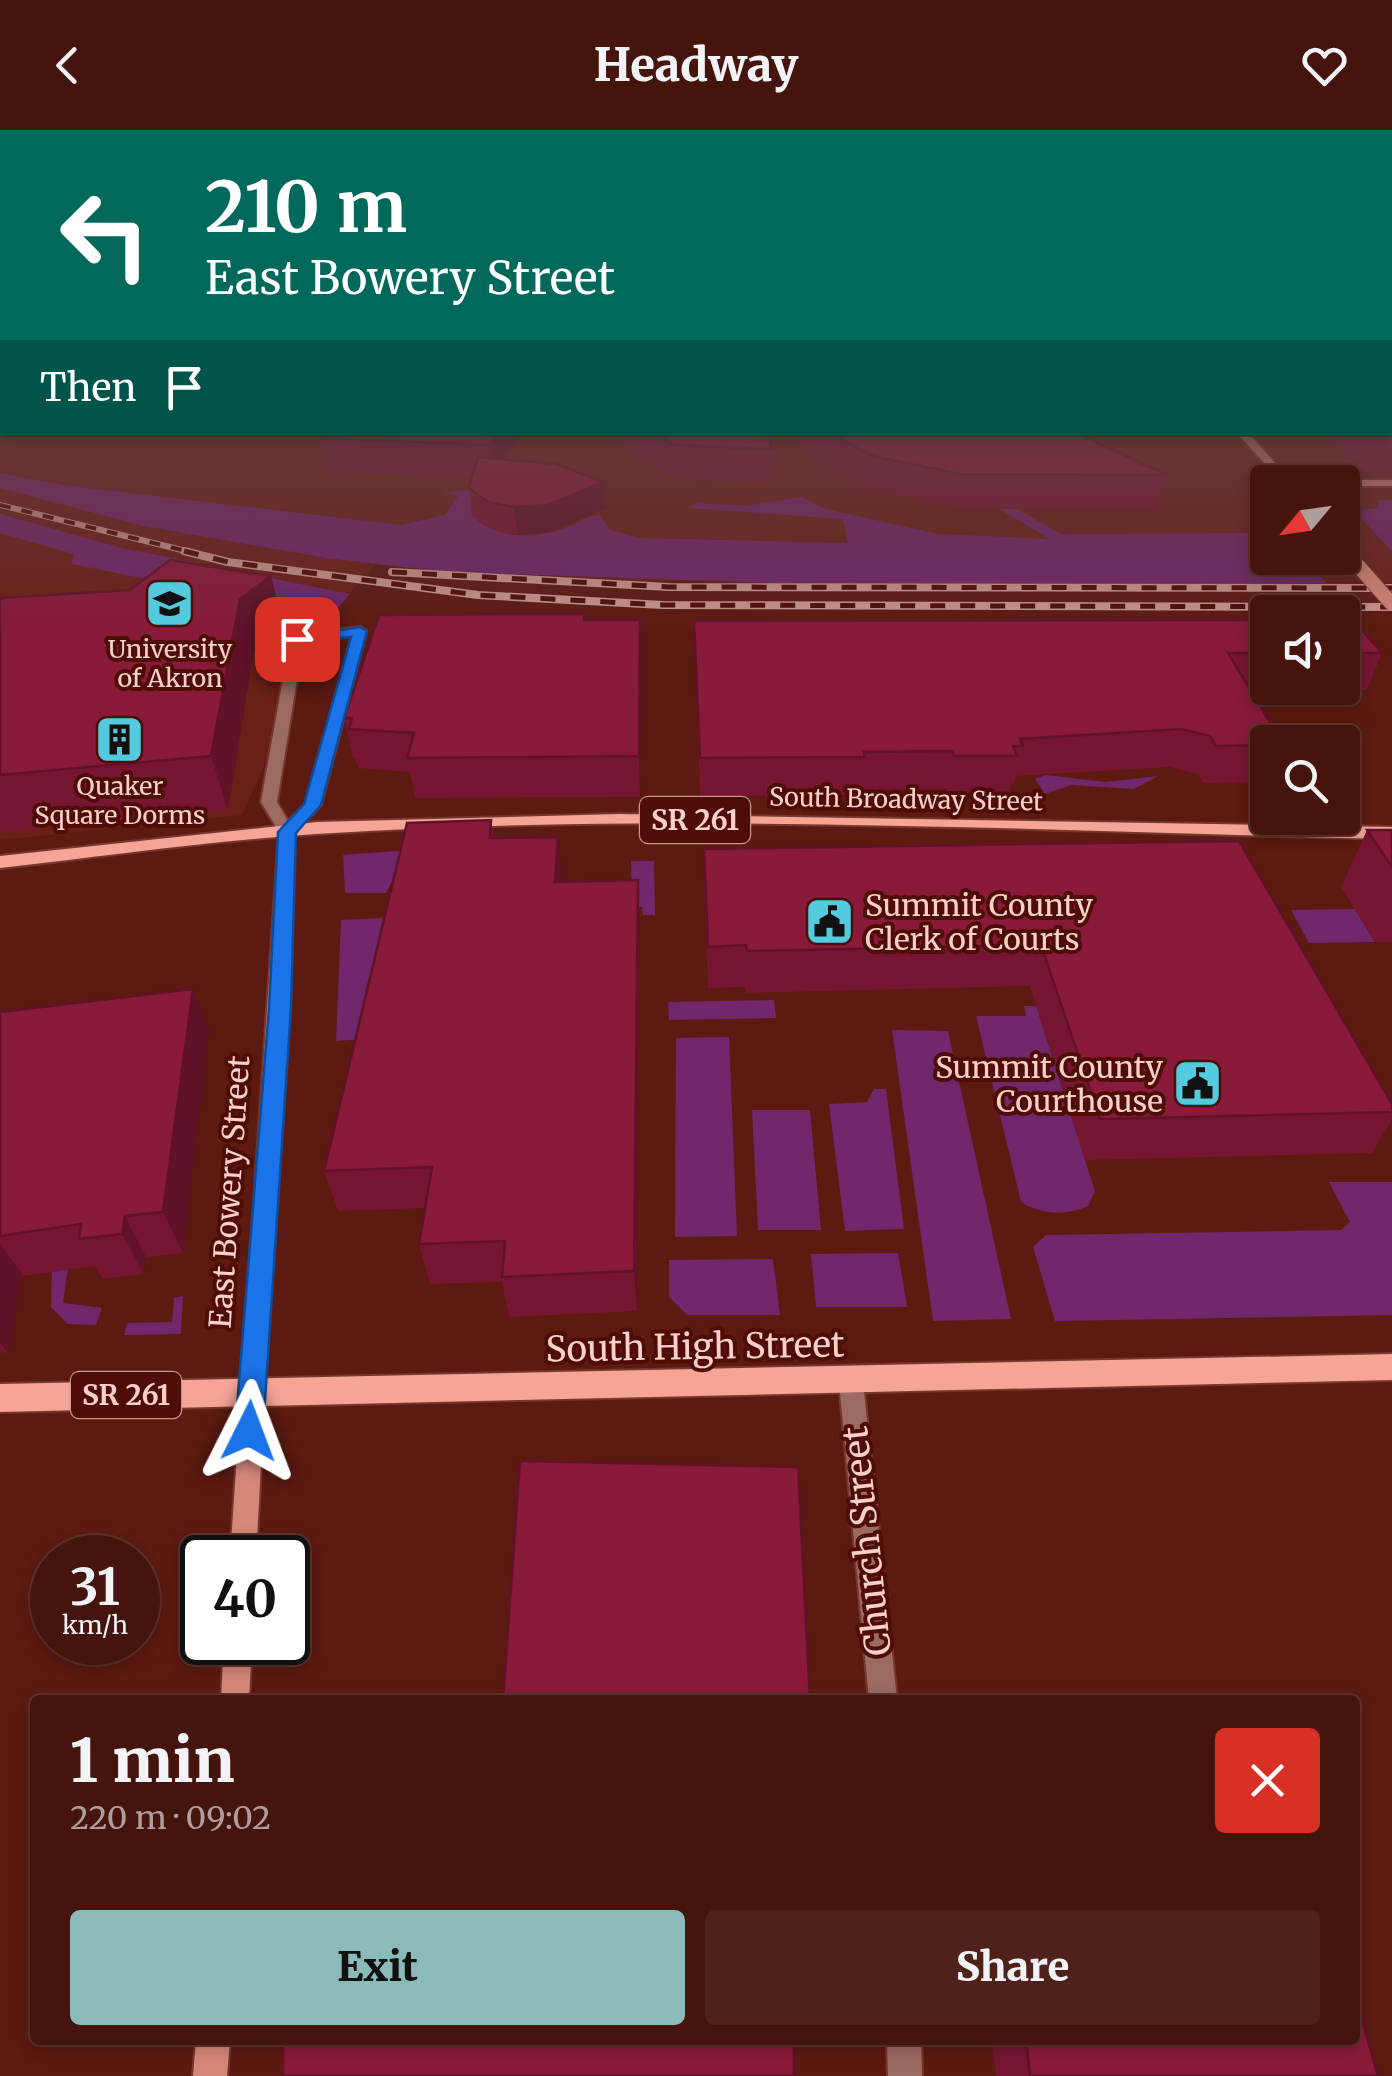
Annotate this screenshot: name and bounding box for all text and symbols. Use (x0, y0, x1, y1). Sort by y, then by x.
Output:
text: Headway (594, 37, 798, 93)
icon: back (40, 38, 95, 93)
icon: heart (1297, 38, 1352, 93)
text: 210 m (205, 163, 407, 251)
icon: left (40, 170, 170, 300)
text: East Bowery Street (205, 250, 615, 306)
icon: arrive (157, 360, 212, 415)
text: Then (40, 364, 137, 411)
north arrow (1250, 465, 1360, 575)
map controls (1250, 465, 1360, 835)
school or university icon: University of Akron (144, 577, 196, 629)
button: sound (1250, 595, 1360, 705)
pin (255, 597, 340, 682)
icon: arrive (270, 612, 325, 667)
place label: University of Akron (108, 633, 233, 694)
building icon: Quaker Square Dorms (94, 714, 146, 766)
button: search (1250, 725, 1360, 835)
place label: Quaker Square Dorms (35, 770, 205, 831)
street label: South Broadway Street (769, 781, 1043, 817)
road number: SR 261 (640, 797, 750, 843)
place label: Summit County Clerk of Courts (865, 886, 1093, 958)
public building icon: Summit County Clerk of Courts (804, 896, 856, 948)
place label: Summit County Courthouse (935, 1048, 1164, 1120)
street label: East Bowery Street (201, 1054, 258, 1330)
public building icon: Summit County Courthouse (1172, 1058, 1224, 1110)
street label: South High Street (545, 1322, 845, 1372)
road number: SR 261 (71, 1372, 181, 1418)
position arrow (197, 1379, 301, 1483)
street label: Church Street (833, 1424, 901, 1658)
speed limit sign: 40 (180, 1535, 310, 1665)
text: 31 (70, 1556, 120, 1619)
text: km/h (62, 1609, 128, 1641)
text: 1 min (70, 1723, 234, 1798)
button: close (1215, 1728, 1320, 1833)
text: 220 m · 09:02 (70, 1798, 271, 1838)
button: Exit (70, 1910, 685, 2025)
button: Share (705, 1910, 1320, 2025)

